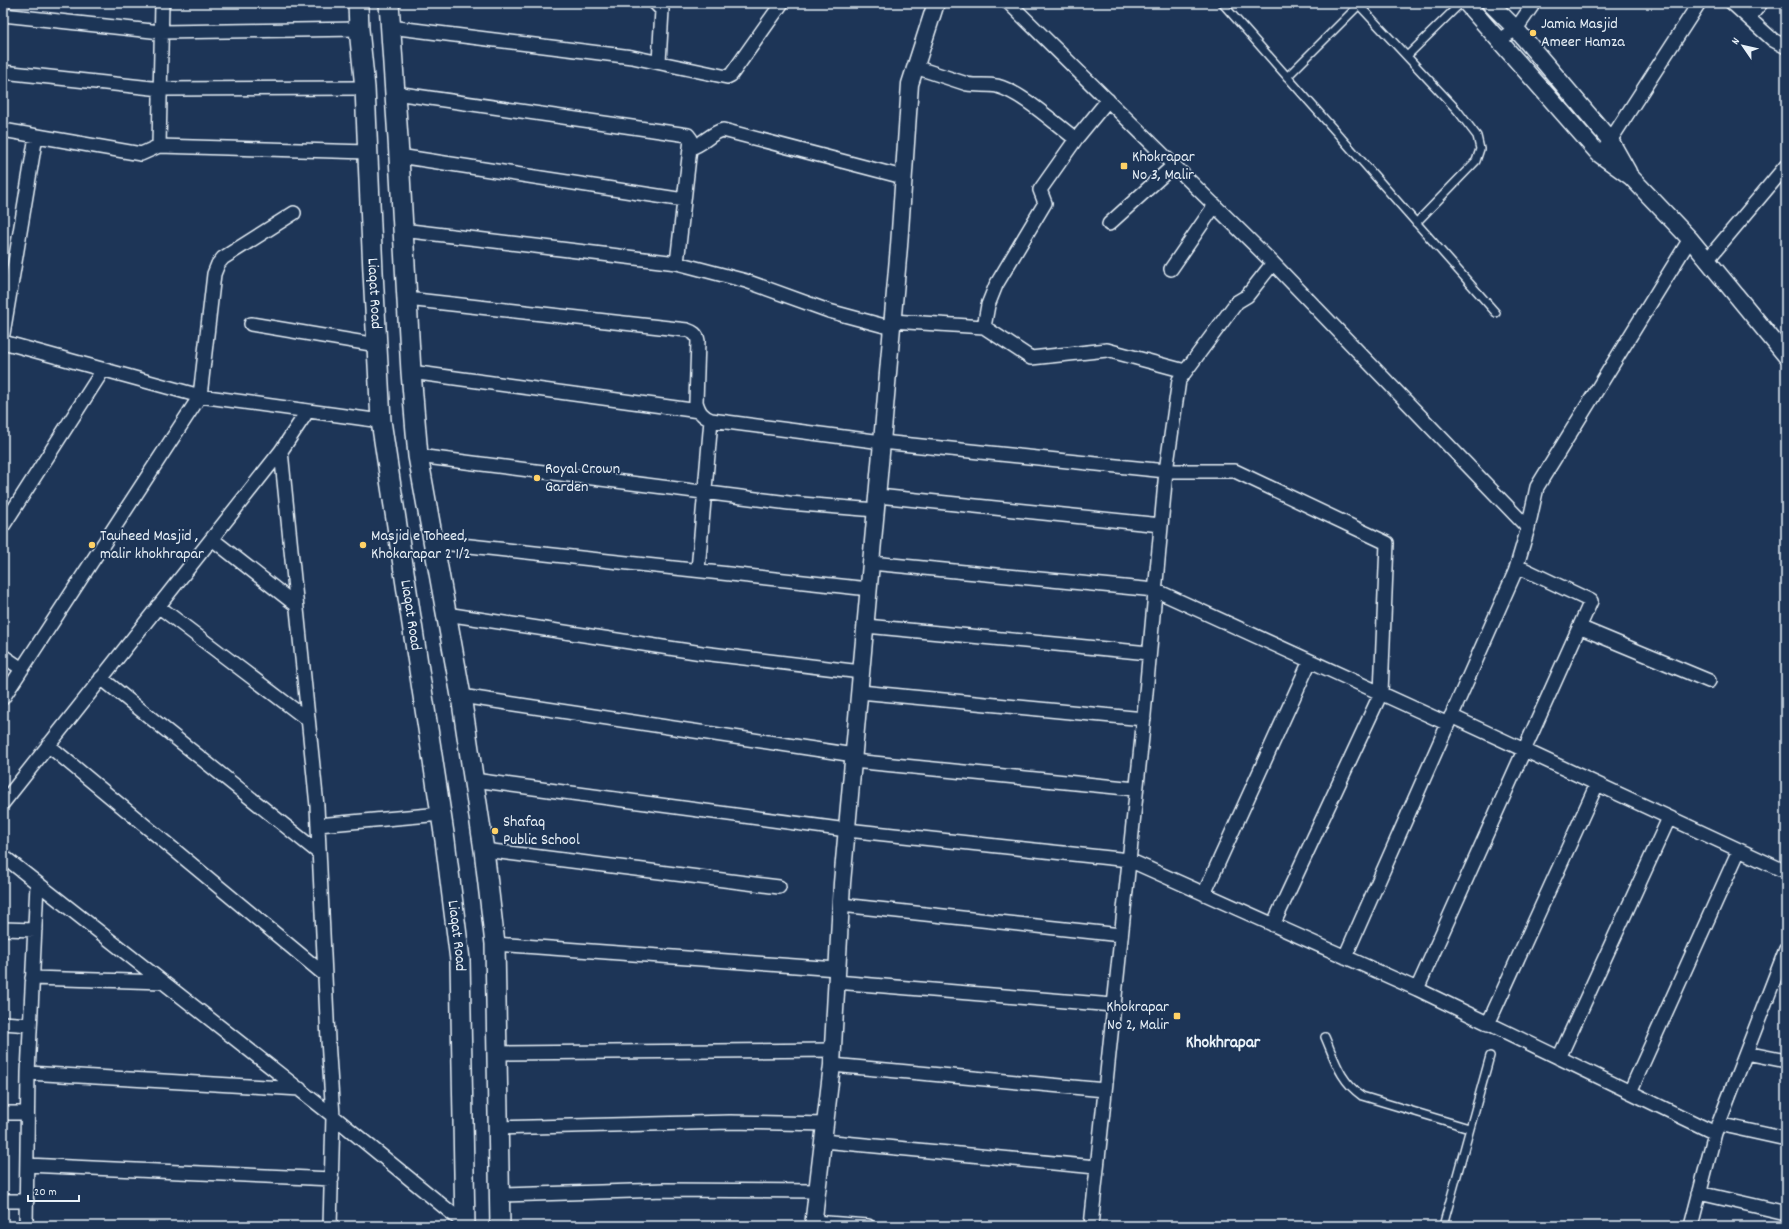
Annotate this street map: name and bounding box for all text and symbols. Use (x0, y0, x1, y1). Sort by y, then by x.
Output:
place label: Jamia Masjid Ameer Hamza (1541, 13, 1625, 54)
north arrow (1723, 26, 1763, 66)
marker: Jamia Masjid Ameer Hamza (1528, 28, 1538, 38)
text: N (1728, 34, 1745, 48)
place label: Khokrapar No 3, Malir (1132, 146, 1195, 187)
marker: Khokrapar No 3, Malir (1119, 161, 1129, 171)
street label: Liaqat Road (361, 257, 388, 330)
place label: Royal Crown Garden (545, 458, 620, 499)
marker: Royal Crown Garden (532, 473, 542, 483)
place label: Tauheed Masjid , malir khokhrapar (100, 525, 204, 566)
place label: Masjid e Toheed, Khokarapar 2 1/2 (371, 525, 471, 566)
marker: Tauheed Masjid , malir khokhrapar (87, 540, 97, 550)
marker: Masjid e Toheed, Khokarapar 2 1/2 (358, 540, 368, 550)
street label: Liaqat Road (394, 578, 427, 652)
place label: Shafaq Public School (503, 811, 580, 852)
marker: Shafaq Public School (490, 826, 500, 836)
street label: Liaqat Road (441, 899, 472, 971)
place label: Khokrapar No 2, Malir (1106, 996, 1169, 1037)
marker: Khokrapar No 2, Malir (1172, 1011, 1182, 1021)
district label: Khokhrapar (1186, 1032, 1261, 1056)
scale bar (28, 1177, 79, 1203)
text: 20 m (34, 1184, 57, 1201)

